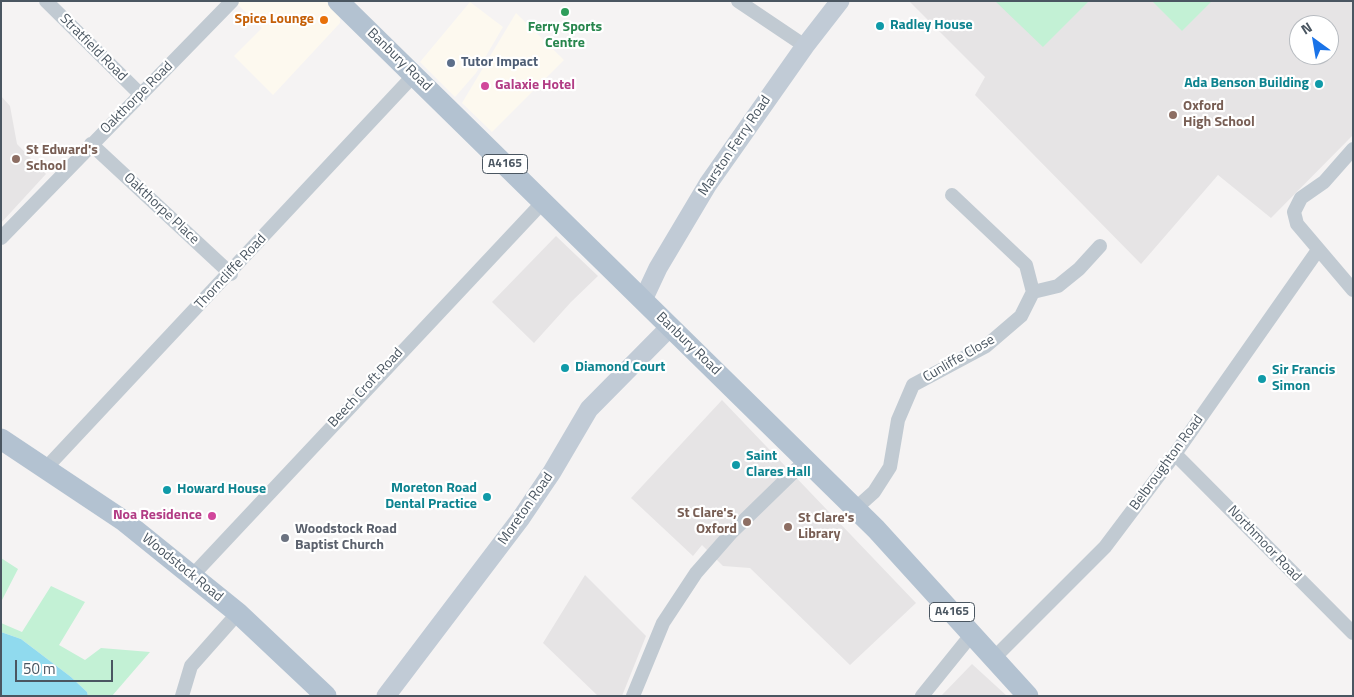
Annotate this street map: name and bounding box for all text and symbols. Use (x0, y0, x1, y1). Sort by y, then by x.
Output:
marker: Ferry Sports Centre (559, 6, 571, 18)
street label: Stratfield Road (56, 11, 130, 85)
place label: Spice Lounge (235, 12, 314, 28)
marker: Spice Lounge (318, 14, 330, 26)
north arrow (1289, 15, 1339, 65)
text: N (1297, 16, 1316, 39)
place label: Radley House (890, 18, 973, 34)
place label: Ferry Sports Centre (528, 20, 602, 52)
marker: Radley House (874, 20, 886, 32)
street label: Banbury Road (363, 25, 435, 95)
place label: Tutor Impact (461, 55, 538, 71)
marker: Tutor Impact (445, 57, 457, 69)
street label: Oakthorpe Road (97, 58, 177, 138)
place label: Ada Benson Building (1184, 76, 1309, 92)
place label: Galaxie Hotel (495, 78, 575, 94)
marker: Ada Benson Building (1313, 78, 1325, 90)
marker: Galaxie Hotel (479, 80, 491, 92)
street label: Marston Ferry Road (695, 93, 775, 199)
place label: Oxford High School (1183, 99, 1255, 132)
marker: Oxford High School (1167, 109, 1179, 121)
place label: St Edward's School (26, 143, 98, 176)
marker: St Edward's School (10, 153, 22, 165)
road number: A4165 (482, 154, 528, 173)
street label: Oakthorpe Place (120, 170, 202, 248)
street label: Thorncliffe Road (192, 231, 270, 313)
street label: Banbury Road (652, 309, 724, 379)
street label: Cunliffe Close (920, 332, 998, 386)
street label: Beech Croft Road (325, 345, 407, 431)
place label: Diamond Court (575, 360, 665, 376)
marker: Diamond Court (559, 362, 571, 374)
place label: Sir Francis Simon (1272, 363, 1335, 396)
marker: Sir Francis Simon (1256, 373, 1268, 385)
street label: Belbroughton Road (1127, 412, 1207, 514)
place label: Saint Clares Hall (746, 449, 811, 482)
marker: Saint Clares Hall (730, 459, 742, 471)
street label: Moreton Road (495, 470, 557, 548)
place label: Moreton Road Dental Practice (385, 481, 477, 514)
place label: Howard House (177, 482, 266, 498)
marker: Howard House (161, 484, 173, 496)
marker: Moreton Road Dental Practice (481, 491, 493, 503)
street label: Northmoor Road (1224, 503, 1304, 585)
place label: St Clare's, Oxford (677, 506, 737, 538)
place label: Noa Residence (113, 508, 202, 524)
marker: Noa Residence (206, 510, 218, 522)
place label: St Clare's Library (798, 511, 854, 544)
marker: St Clare's, Oxford (741, 516, 753, 528)
marker: St Clare's Library (782, 521, 794, 533)
place label: Woodstock Road Baptist Church (295, 522, 397, 554)
street label: Woodstock Road (138, 530, 226, 606)
marker: Woodstock Road Baptist Church (279, 532, 291, 544)
road number: A4165 (930, 602, 974, 622)
scale bar (18, 650, 115, 682)
text: 50 m (23, 657, 56, 680)

